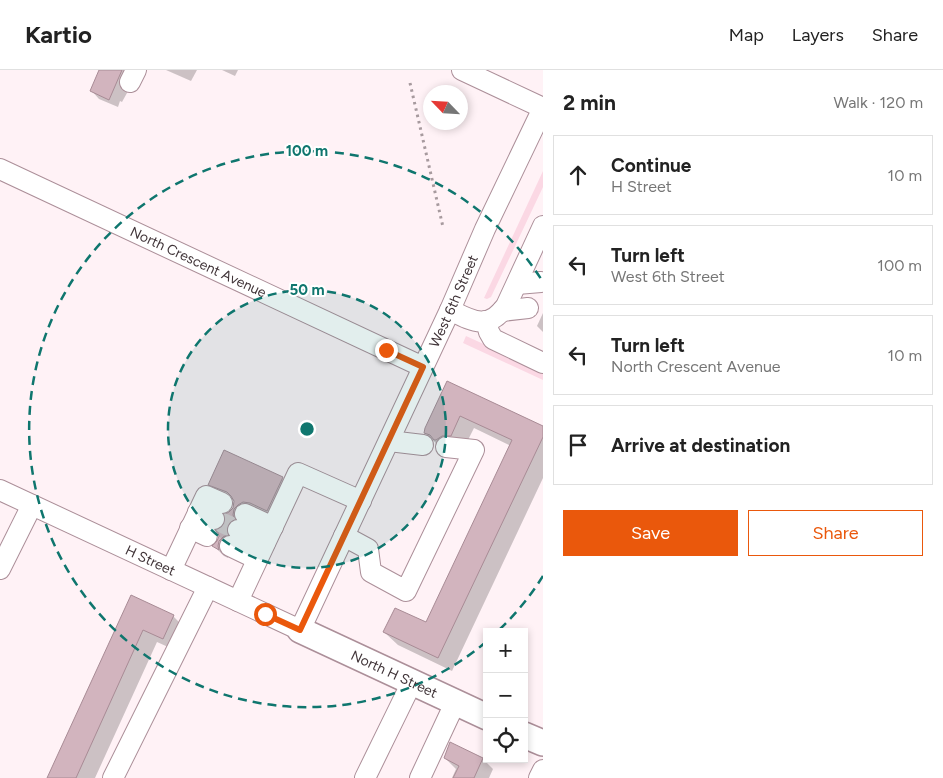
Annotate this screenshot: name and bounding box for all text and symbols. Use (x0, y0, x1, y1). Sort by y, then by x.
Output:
text: Kartio (25, 20, 92, 49)
text: Map (729, 24, 764, 46)
text: Layers (792, 24, 844, 46)
text: Share (872, 24, 918, 46)
north arrow (423, 85, 468, 130)
text: 2 min (563, 90, 616, 115)
text: Walk · 120 m (834, 93, 923, 112)
text: 100 m (286, 142, 328, 160)
text: Continue (611, 154, 691, 177)
icon: ahead (564, 161, 592, 189)
text: 10 m (888, 166, 922, 185)
text: H Street (611, 177, 672, 196)
street label: North Crescent Avenue (127, 223, 270, 301)
text: Turn left (611, 244, 685, 267)
icon: left (564, 251, 592, 279)
street label: West 6th Street (425, 252, 481, 350)
text: 100 m (877, 256, 922, 275)
text: West 6th Street (611, 267, 725, 286)
text: 50 m (289, 281, 325, 299)
text: Turn left (611, 334, 685, 357)
route end (375, 339, 398, 362)
icon: left (564, 341, 592, 369)
text: 10 m (888, 346, 922, 365)
text: North Crescent Avenue (611, 357, 781, 376)
centre of rings (298, 420, 316, 438)
icon: arrive (564, 431, 592, 459)
text: Arrive at destination (611, 434, 790, 457)
button: Save (563, 510, 738, 556)
button: Share (748, 510, 923, 556)
street label: H Street (123, 541, 178, 579)
route start (254, 603, 277, 626)
map controls (483, 628, 528, 763)
button: + (483, 628, 528, 673)
street label: North H Street (348, 646, 440, 701)
button: − (483, 673, 528, 718)
button: locate (483, 718, 528, 763)

